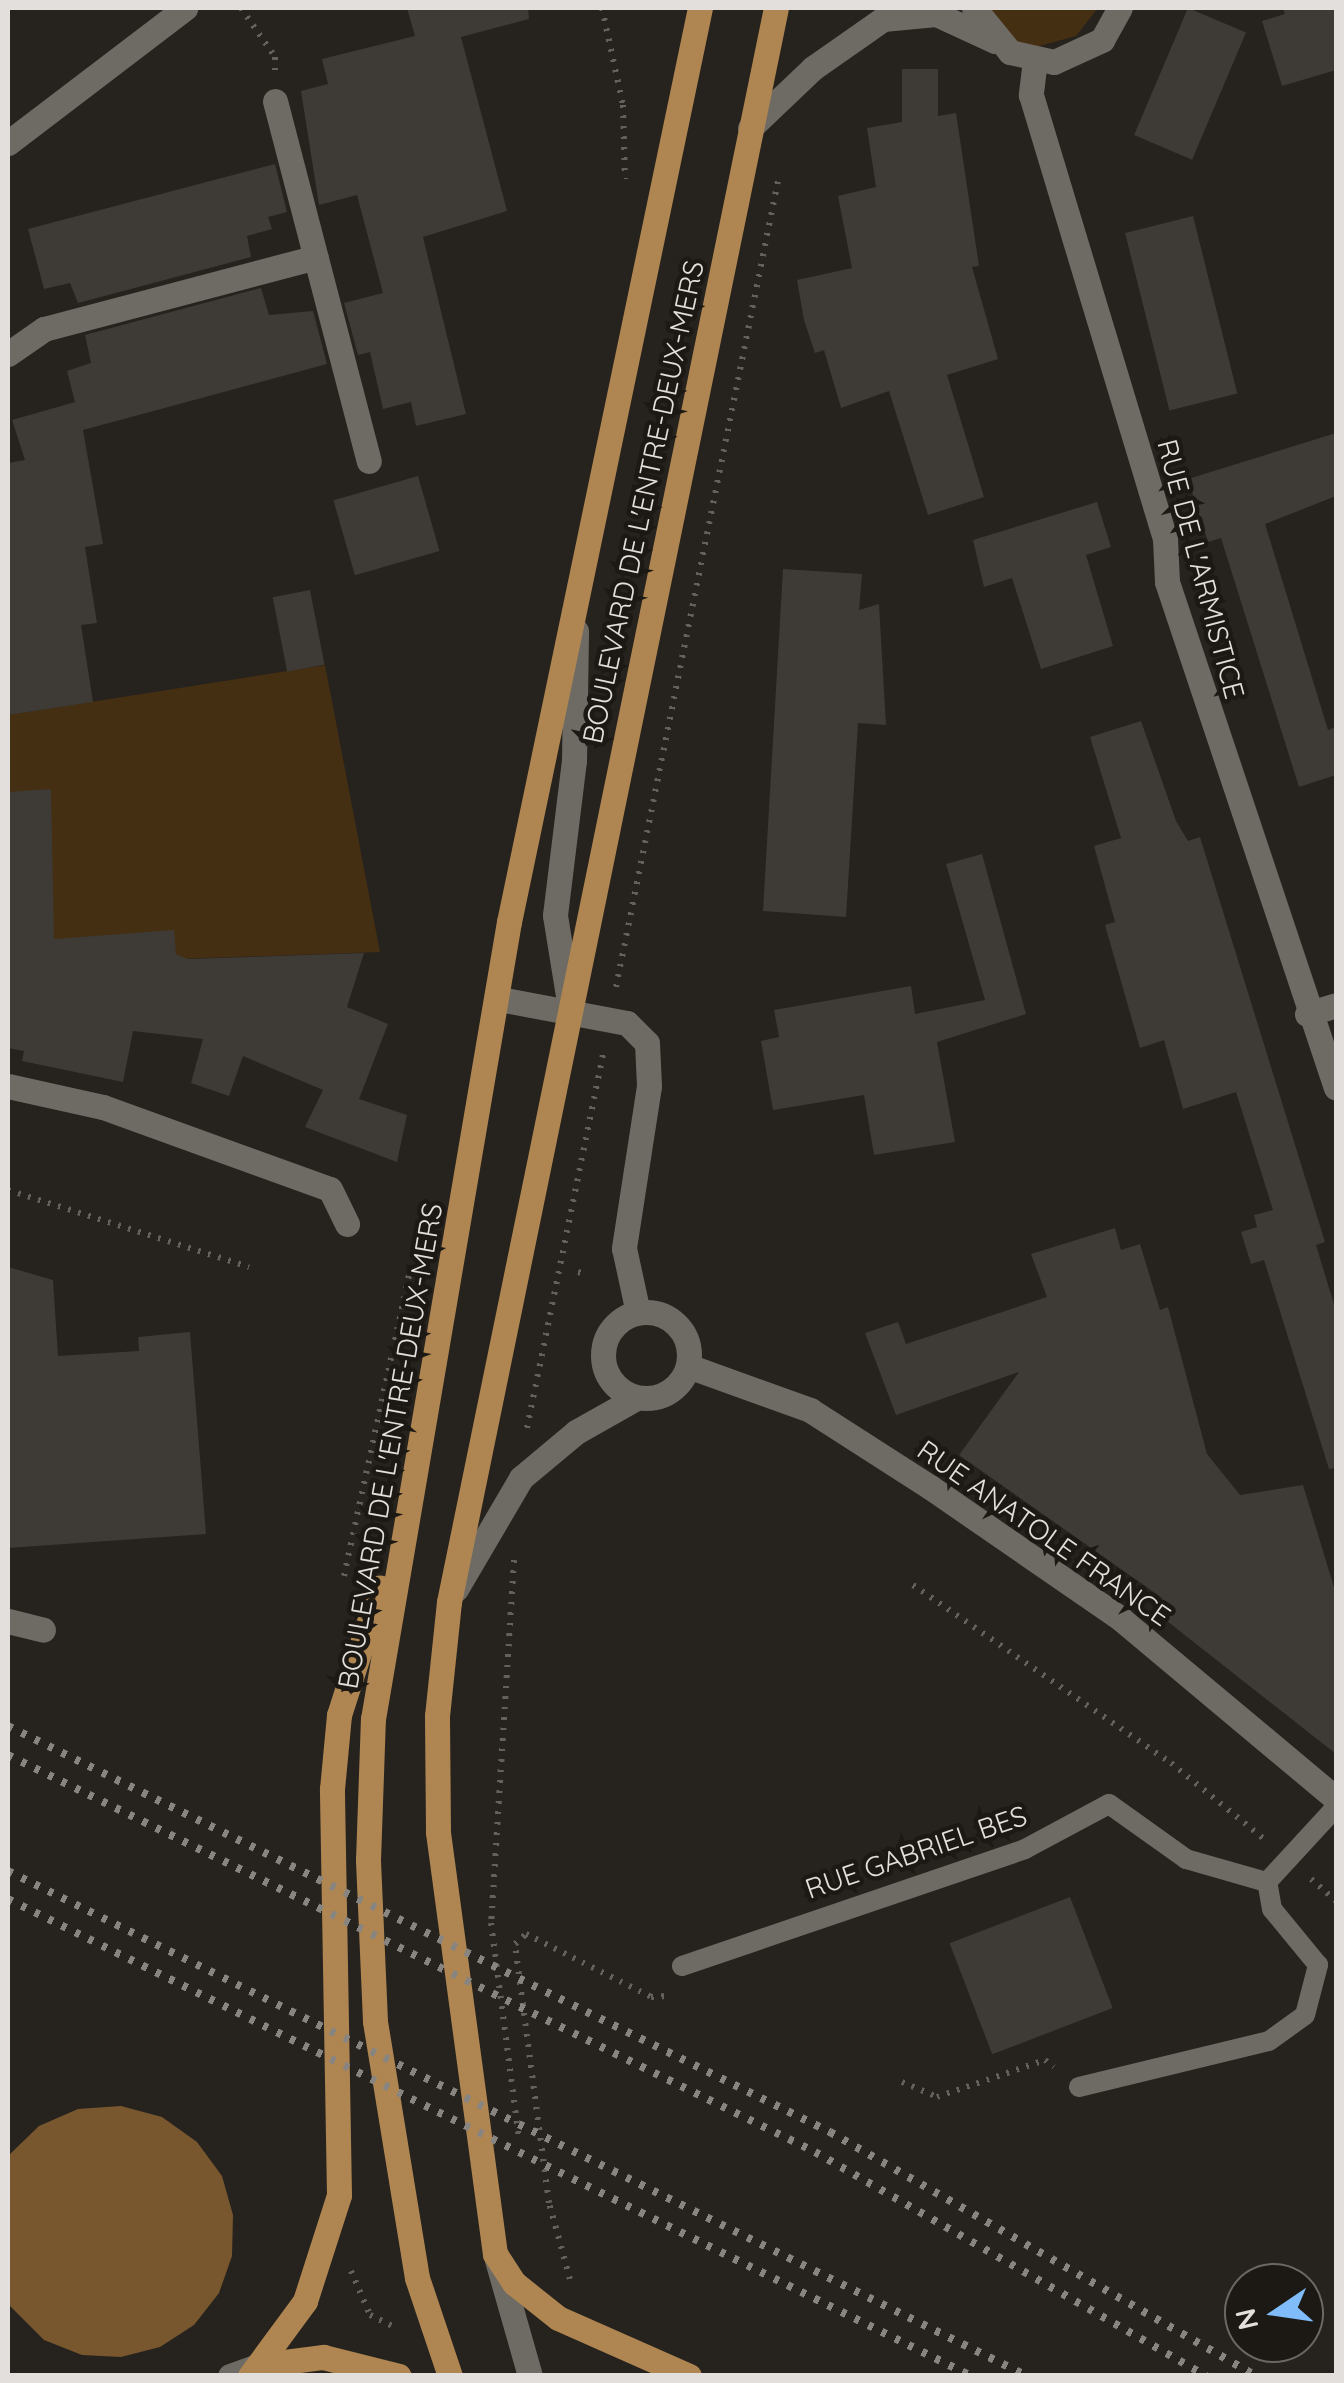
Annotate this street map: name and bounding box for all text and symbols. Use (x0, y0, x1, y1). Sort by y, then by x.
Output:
street label: BOULEVARD DE L'ENTRE-DEUX-MERS (575, 258, 711, 746)
street label: RUE DE L'ARMISTICE (1150, 436, 1252, 702)
street label: BOULEVARD DE L'ENTRE-DEUX-MERS (331, 1200, 449, 1692)
street label: RUE ANATOLE FRANCE (911, 1433, 1177, 1633)
street label: RUE GABRIEL BES (801, 1798, 1031, 1906)
north arrow (1224, 2263, 1324, 2363)
text: N (1227, 2305, 1266, 2333)

